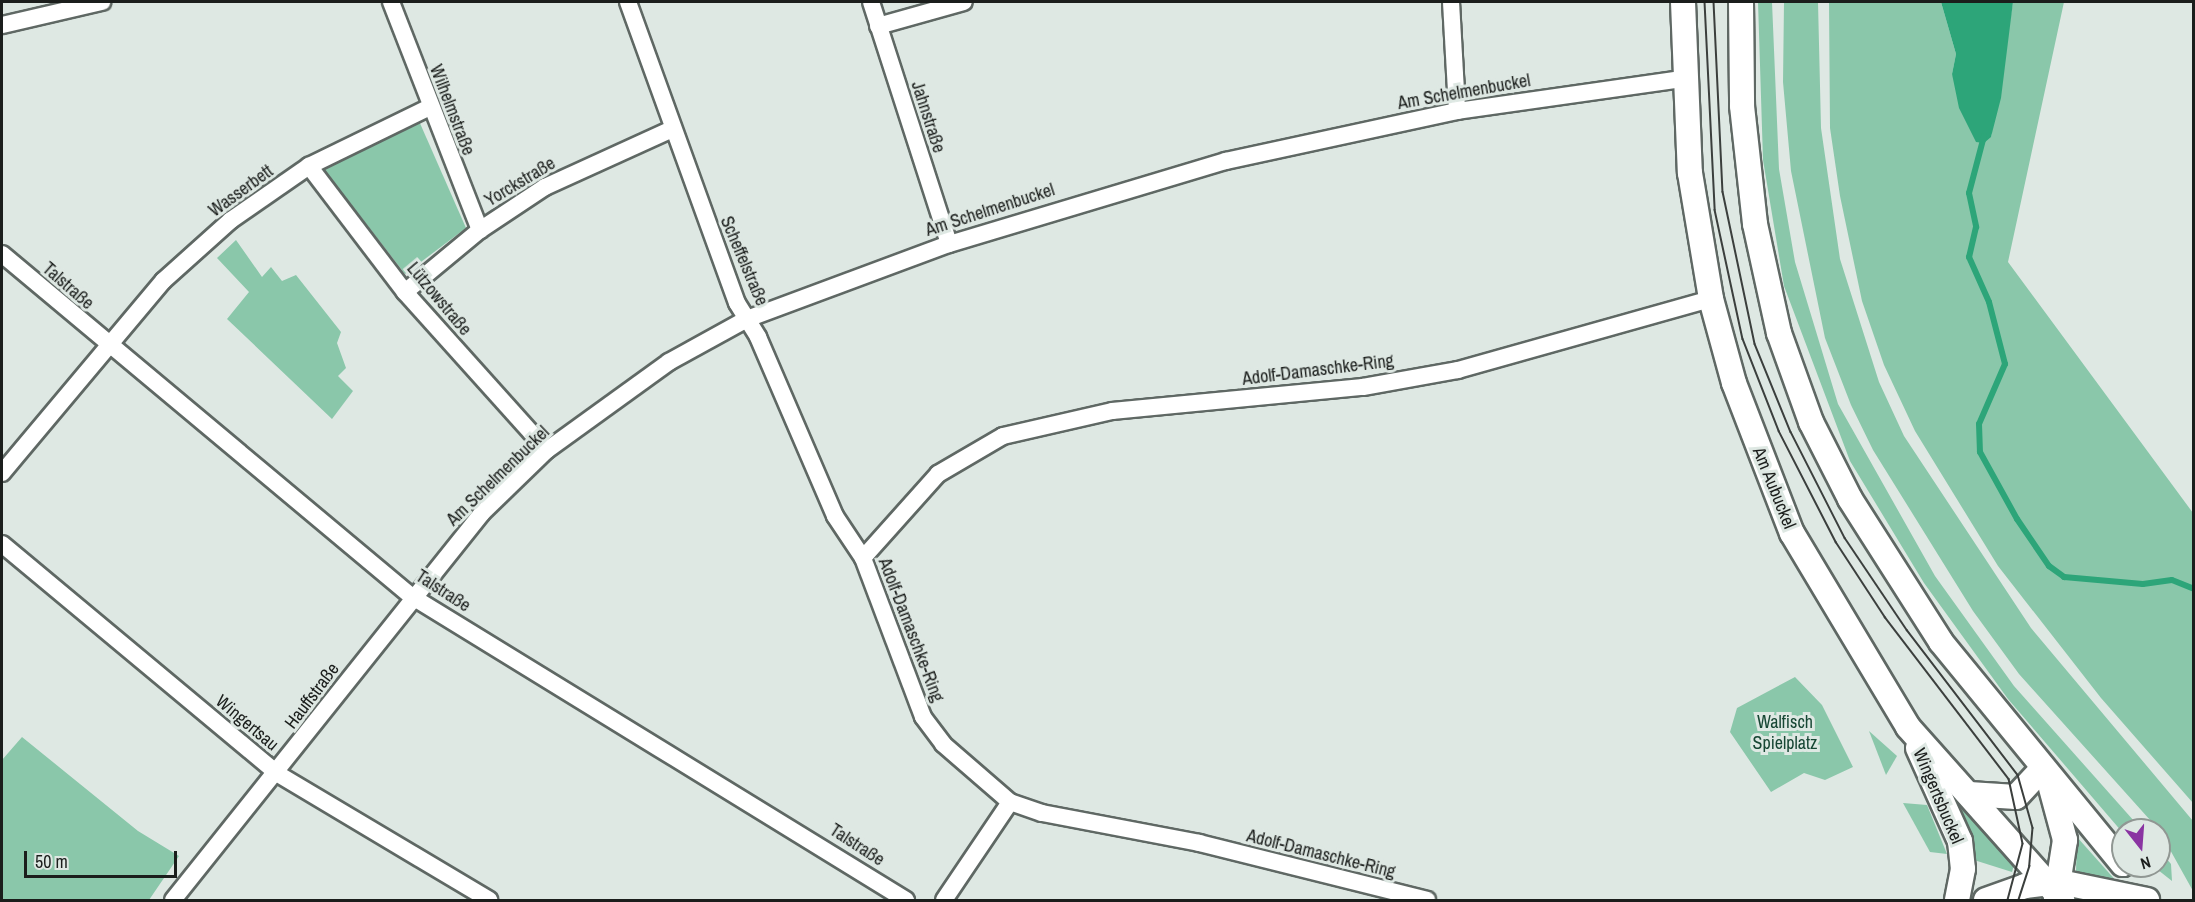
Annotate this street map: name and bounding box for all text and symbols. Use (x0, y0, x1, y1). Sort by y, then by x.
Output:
street label: Wilhelmstraße (425, 62, 479, 158)
street label: Am Schelmenbuckel (1396, 70, 1532, 114)
street label: Jahnstraße (906, 79, 950, 155)
street label: Yorckstraße (481, 153, 559, 211)
street label: Wasserbett (205, 160, 277, 222)
street label: Am Schelmenbuckel (923, 179, 1057, 241)
street label: Scheffelstraße (716, 213, 772, 309)
street label: Talstraße (38, 258, 98, 314)
street label: Lützowstraße (402, 258, 476, 340)
street label: Adolf-Damaschke-Ring (1241, 350, 1395, 390)
street label: Am Schelmenbuckel (442, 422, 554, 530)
street label: Am Aubuckel (1748, 444, 1800, 532)
street label: Adolf-Damaschke-Ring (874, 555, 948, 705)
street label: Talstraße (412, 565, 474, 617)
street label: Hauffstraße (280, 659, 344, 733)
street label: Wingertsau (211, 690, 283, 756)
park label: Walfisch Spielplatz (1753, 712, 1817, 754)
street label: Wingertsbuckel (1908, 745, 1968, 847)
north arrow (2111, 818, 2171, 878)
street label: Talstraße (826, 819, 888, 871)
street label: Adolf-Damaschke-Ring (1244, 825, 1398, 883)
scale bar (27, 839, 180, 877)
text: 50 m (35, 849, 68, 874)
text: N (2138, 851, 2153, 875)

